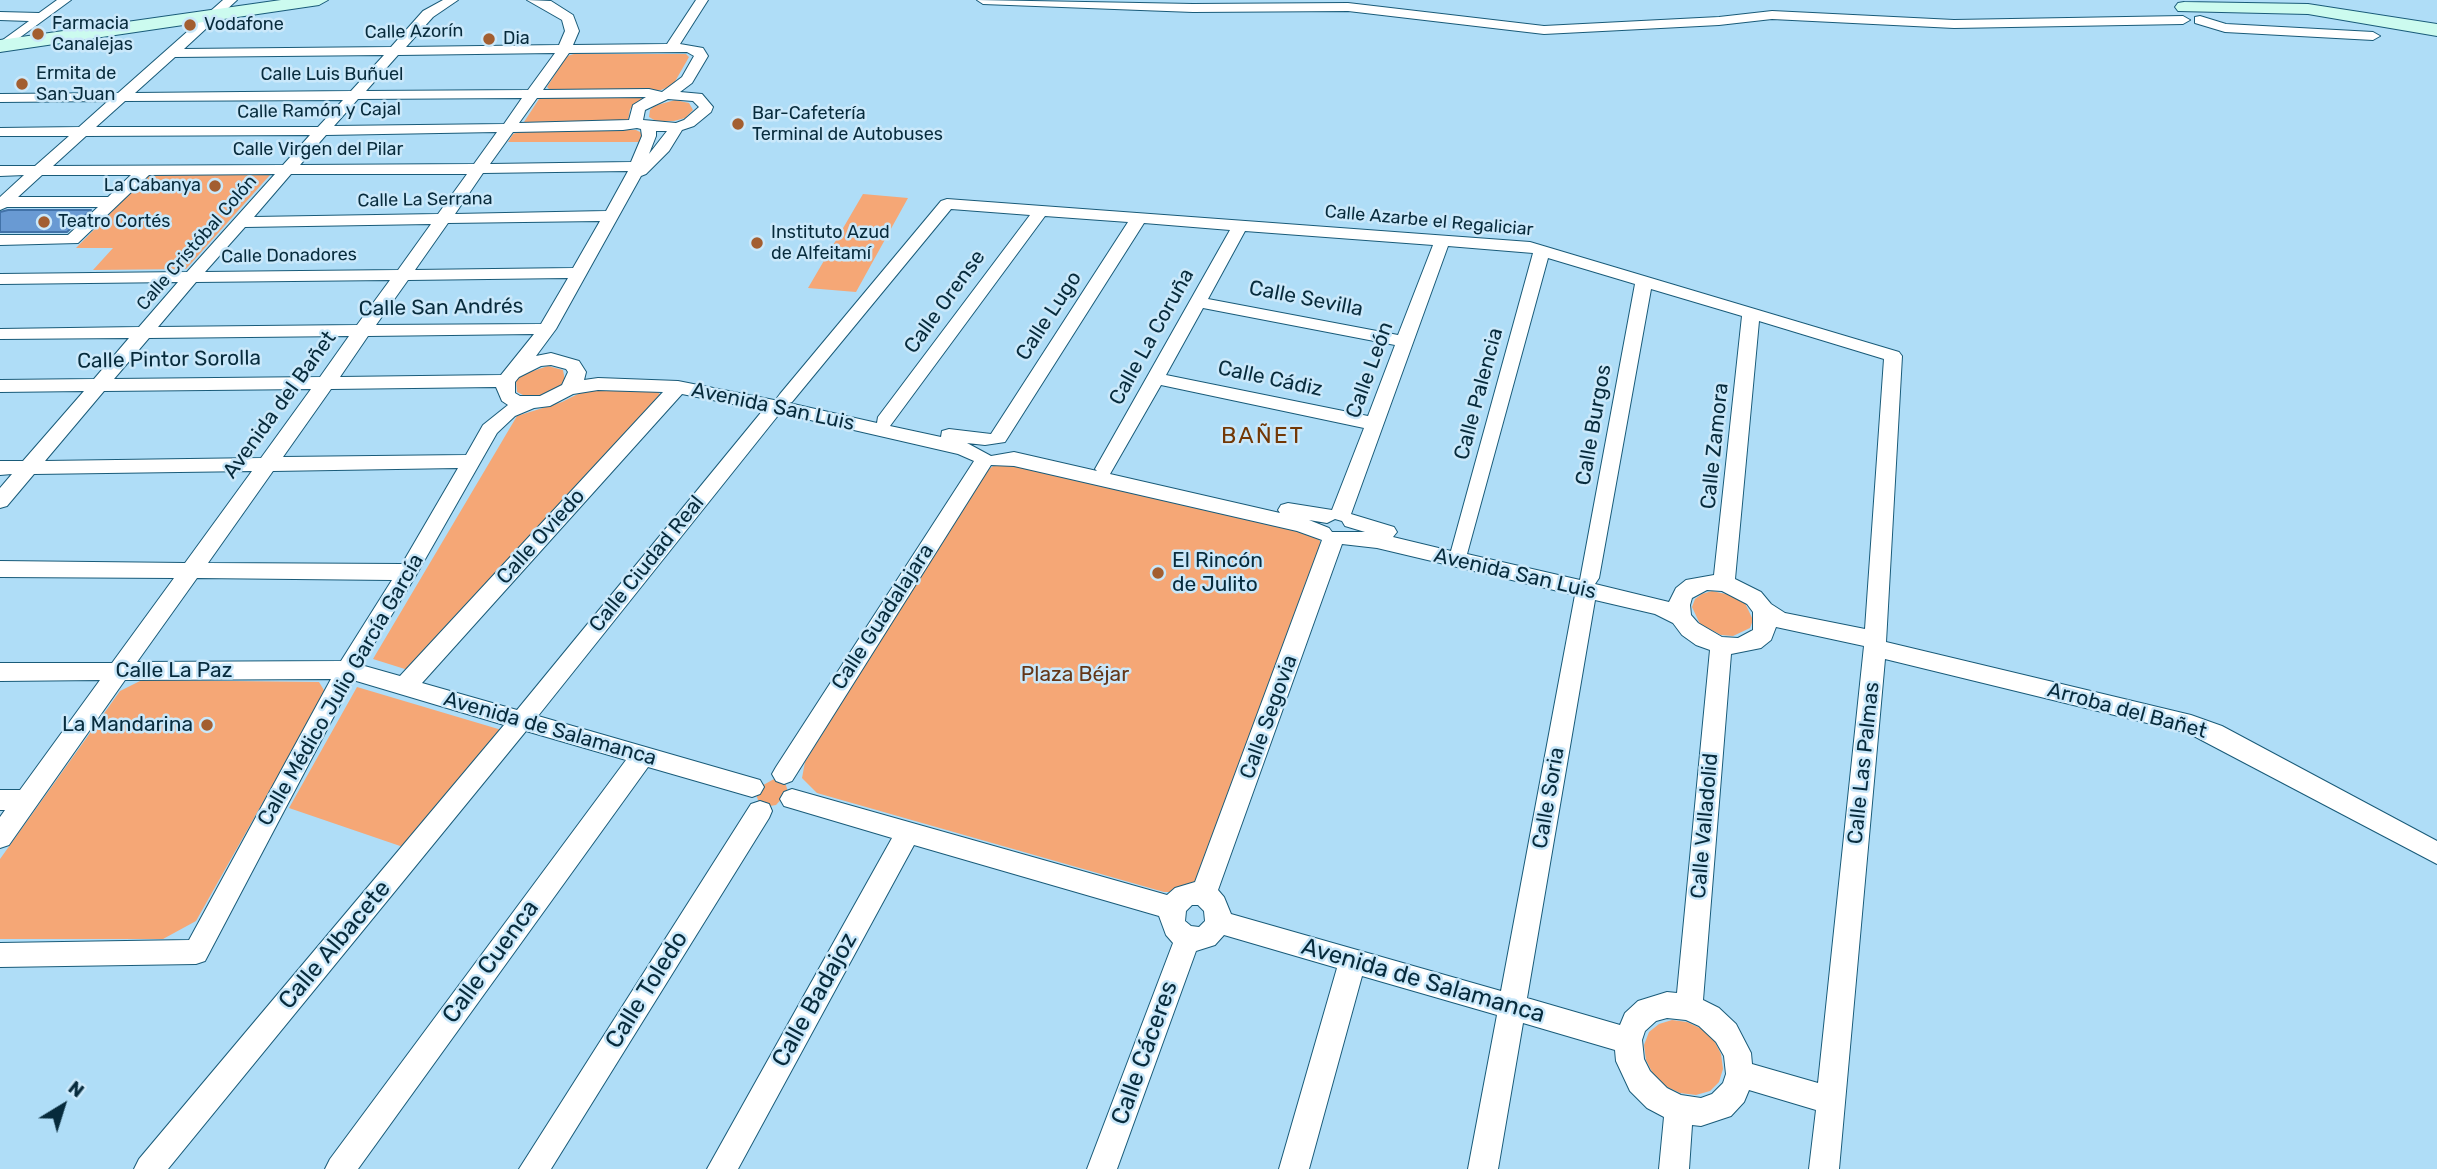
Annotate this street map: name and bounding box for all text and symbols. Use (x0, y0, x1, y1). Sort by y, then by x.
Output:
place label: Farmacia Canalejas (52, 13, 133, 56)
place label: Vodafone (204, 14, 284, 36)
marker: Vodafone (182, 17, 198, 33)
street label: Calle Azorín (364, 20, 464, 44)
marker: Farmacia Canalejas (30, 26, 46, 42)
place label: Dia (503, 28, 530, 50)
marker: Dia (481, 31, 497, 47)
place label: Ermita de San Juan (36, 63, 116, 106)
street label: Calle Luis Buñuel (261, 64, 403, 86)
marker: Ermita de San Juan (14, 76, 30, 92)
street label: Calle Ramón y Cajal (237, 99, 401, 123)
place label: Bar-Cafetería Terminal de Autobuses (752, 103, 943, 146)
marker: Bar-Cafetería Terminal de Autobuses (730, 116, 746, 132)
street label: Calle Virgen del Pilar (233, 139, 403, 161)
street label: Calle Cristóbal Colón (132, 171, 262, 315)
place label: La Cabanya (104, 175, 201, 197)
marker: La Cabanya (207, 178, 223, 194)
street label: Calle La Serrana (357, 188, 493, 212)
street label: Calle Azarbe el Regaliciar (1324, 201, 1534, 241)
place label: Teatro Cortés (58, 211, 171, 233)
marker: Teatro Cortés (36, 214, 52, 230)
place label: Instituto Azud de Alfeitamí (771, 222, 890, 264)
marker: Instituto Azud de Alfeitamí (749, 235, 765, 251)
street label: Calle Donadores (221, 244, 357, 268)
street label: Calle Orense (899, 245, 991, 359)
street label: Calle La Coruña (1104, 264, 1200, 410)
street label: Calle Lugo (1011, 267, 1087, 365)
street label: Calle Sevilla (1247, 276, 1365, 322)
street label: Calle San Andrés (358, 294, 524, 322)
street label: Calle León (1341, 318, 1399, 422)
street label: Calle Palencia (1449, 325, 1509, 463)
street label: Avenida del Bañet (218, 326, 342, 484)
street label: Calle Pintor Sorolla (77, 346, 261, 374)
street label: Calle Cádiz (1215, 356, 1325, 402)
street label: Calle Burgos (1571, 363, 1617, 487)
street label: Avenida San Luis (689, 377, 857, 437)
street label: Calle Zamora (1696, 382, 1734, 510)
district label: BAÑET (1222, 422, 1304, 450)
street label: Calle Oviedo (492, 484, 590, 590)
street label: Calle Ciudad Real (584, 491, 710, 637)
street label: Calle Guadalajara (827, 539, 939, 695)
street label: Avenida San Luis (1431, 543, 1599, 605)
place label: El Rincón de Julito (1172, 548, 1263, 598)
street label: Calle Médico Julio García García (253, 550, 429, 830)
marker: El Rincón de Julito (1150, 565, 1166, 581)
street label: Calle Segovia (1235, 652, 1303, 782)
street label: Calle La Paz (116, 658, 232, 684)
park label: Plaza Béjar (1021, 662, 1129, 688)
street label: Arroba del Bañet (2045, 678, 2209, 744)
street label: Calle Las Palmas (1843, 681, 1885, 845)
street label: Avenida de Salamanca (441, 687, 659, 771)
place label: La Mandarina (62, 712, 193, 738)
marker: La Mandarina (199, 717, 215, 733)
street label: Calle Soria (1528, 745, 1570, 851)
street label: Calle Valladolid (1686, 752, 1724, 900)
street label: Calle Albacete (273, 875, 397, 1015)
street label: Calle Cuenca (437, 895, 545, 1029)
street label: Calle Toledo (600, 926, 694, 1054)
street label: Calle Badajoz (766, 928, 864, 1072)
street label: Avenida de Salamanca (1298, 932, 1548, 1030)
street label: Calle Cáceres (1106, 977, 1184, 1129)
north arrow (28, 1071, 98, 1141)
text: N (64, 1076, 89, 1102)

